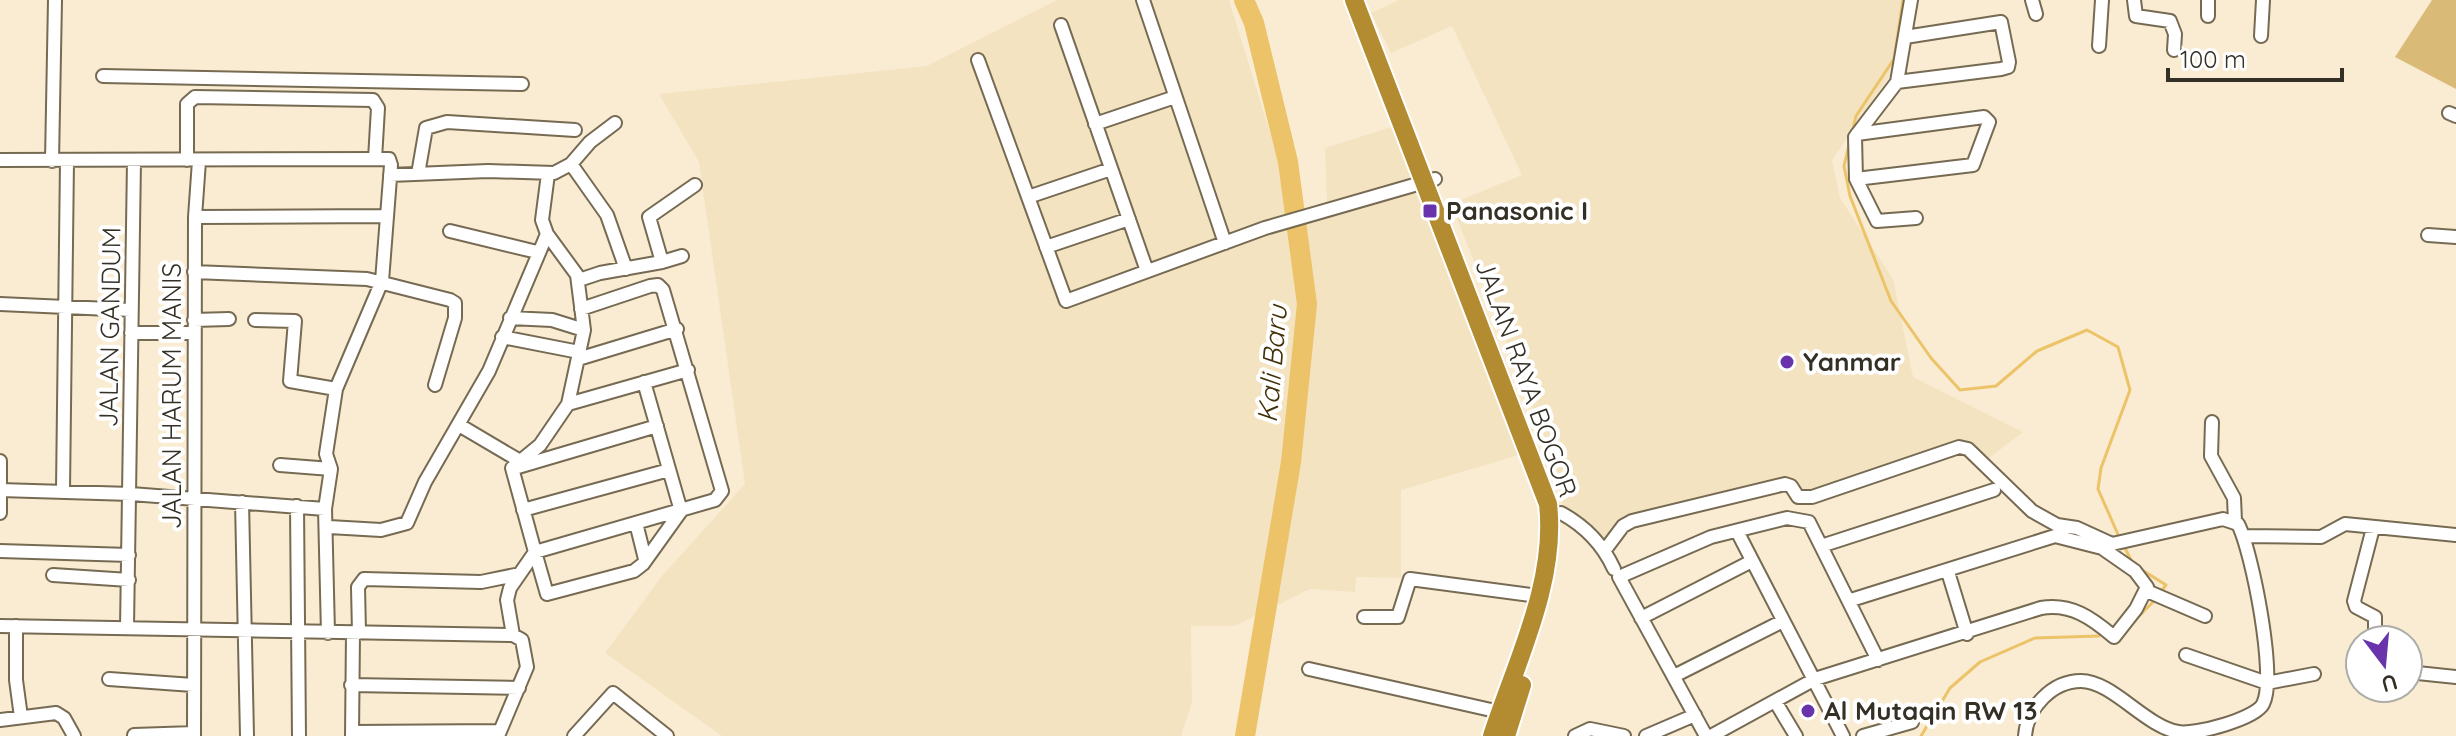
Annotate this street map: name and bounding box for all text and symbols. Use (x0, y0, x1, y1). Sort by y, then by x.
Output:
scale bar (2168, 32, 2342, 82)
text: 100 m (2180, 44, 2246, 74)
place label: Panasonic I (1446, 194, 1588, 227)
marker: Panasonic I (1421, 202, 1439, 220)
street label: JALAN GANDUM (91, 226, 128, 428)
street label: JALAN RAYA BOGOR (1468, 254, 1585, 501)
street label: JALAN HARUM MANIS (155, 263, 188, 529)
water label: Kali Baru (1249, 302, 1294, 424)
place label: Yanmar (1803, 345, 1901, 378)
marker: Yanmar (1778, 353, 1796, 371)
north arrow (2344, 624, 2424, 704)
text: U (2378, 668, 2401, 699)
place label: Al Mutaqin RW 13 (1824, 694, 2037, 727)
marker: Al Mutaqin RW 13 (1799, 702, 1817, 720)

